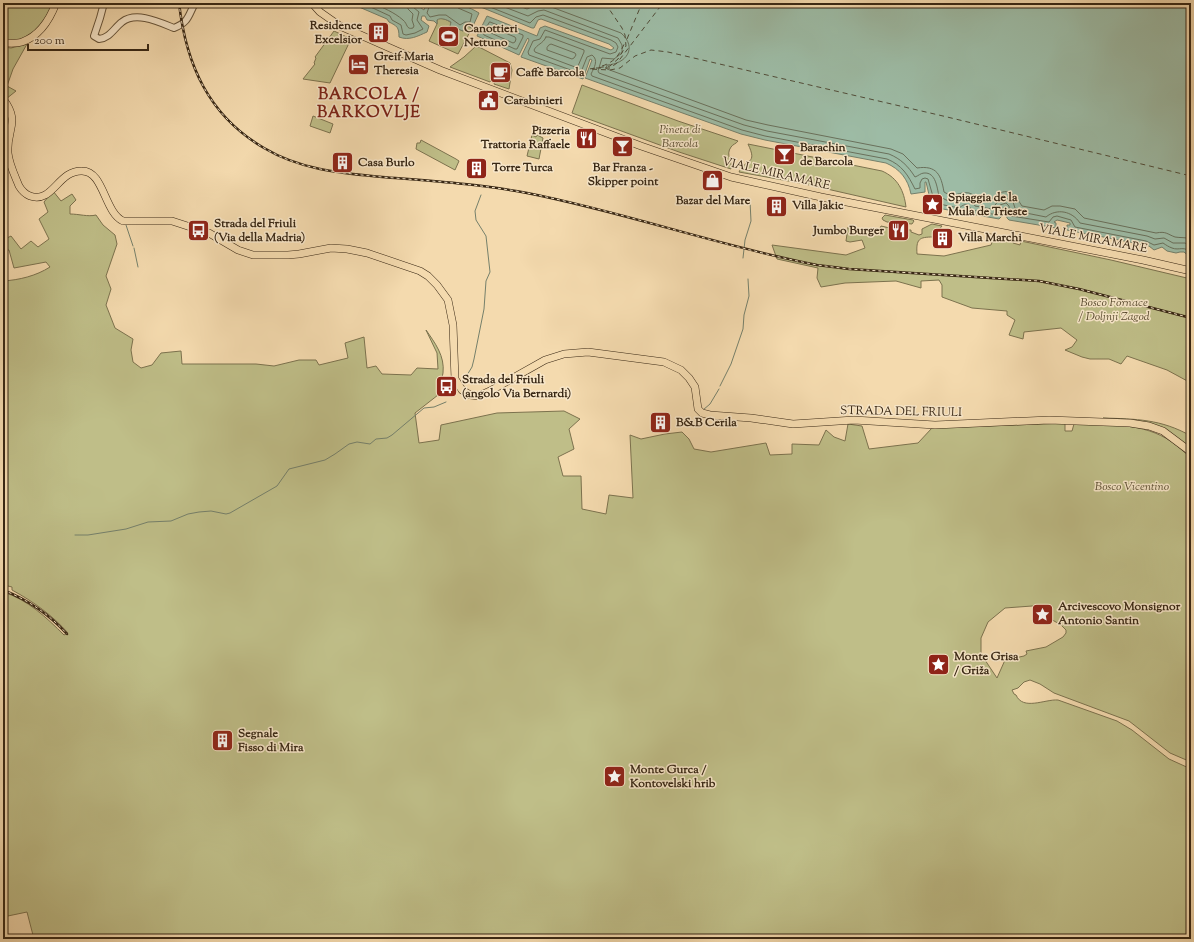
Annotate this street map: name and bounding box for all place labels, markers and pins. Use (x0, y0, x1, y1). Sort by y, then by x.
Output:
place label: Residence Excelsior (309, 17, 362, 49)
building icon: Residence Excelsior (365, 20, 391, 46)
place label: Canottieri Nettuno (463, 20, 518, 52)
sports icon: Canottieri Nettuno (436, 23, 462, 49)
place label: Greif Maria Theresia (373, 48, 434, 80)
hotel icon: Greif Maria Theresia (345, 51, 371, 77)
cafe icon: Caffè Barcola (488, 60, 514, 86)
place label: Caffè Barcola (516, 64, 585, 82)
public building icon: Carabinieri (476, 88, 502, 114)
place label: Carabinieri (504, 92, 563, 110)
place label: Pizzeria Trattoria Raffaele (480, 122, 570, 154)
restaurant icon: Pizzeria Trattoria Raffaele (573, 125, 599, 151)
bar icon: Bar Franza - Skipper point (610, 134, 636, 160)
place label: Barachin de Barcola (799, 139, 854, 171)
bar icon: Barachin de Barcola (771, 142, 797, 168)
building icon: Casa Burlo (330, 150, 356, 176)
place label: Casa Burlo (358, 154, 415, 172)
building icon: Torre Turca (464, 155, 490, 181)
place label: Torre Turca (491, 159, 553, 177)
place label: Bar Franza - Skipper point (588, 159, 659, 191)
shop icon: Bazar del Mare (700, 167, 726, 193)
place label: Spiaggia de la Mula de Trieste (947, 189, 1028, 221)
place label: Bazar del Mare (675, 192, 751, 210)
place icon: Spiaggia de la Mula de Trieste (919, 192, 945, 218)
building icon: Villa Jakic (763, 193, 789, 219)
place label: Villa Jakic (791, 197, 844, 215)
place label: Strada del Friuli (Via della Madria) (214, 215, 305, 247)
bus stop icon: Strada del Friuli (Via della Madria) (185, 218, 211, 244)
restaurant icon: Jumbo Burger (886, 218, 912, 244)
place label: Jumbo Burger (812, 222, 884, 240)
building icon: Villa Marchi (930, 225, 956, 251)
place label: Villa Marchi (957, 229, 1022, 247)
place label: Strada del Friuli (angolo Via Bernardi) (462, 371, 571, 403)
bus stop icon: Strada del Friuli (angolo Via Bernardi) (434, 374, 460, 400)
building icon: B&B Cerila (647, 410, 673, 436)
place label: B&B Cerila (675, 414, 737, 432)
place label: Arcivescovo Monsignor Antonio Santin (1057, 598, 1181, 630)
place icon: Arcivescovo Monsignor Antonio Santin (1029, 601, 1055, 627)
place label: Monte Grisa / Griža (953, 648, 1019, 680)
place icon: Monte Grisa / Griža (925, 651, 951, 677)
place label: Segnale Fisso di Mira (237, 725, 304, 757)
building icon: Segnale Fisso di Mira (209, 728, 235, 754)
place label: Monte Gurca / Kontovelski hrib (629, 761, 716, 793)
place icon: Monte Gurca / Kontovelski hrib (601, 764, 627, 790)

